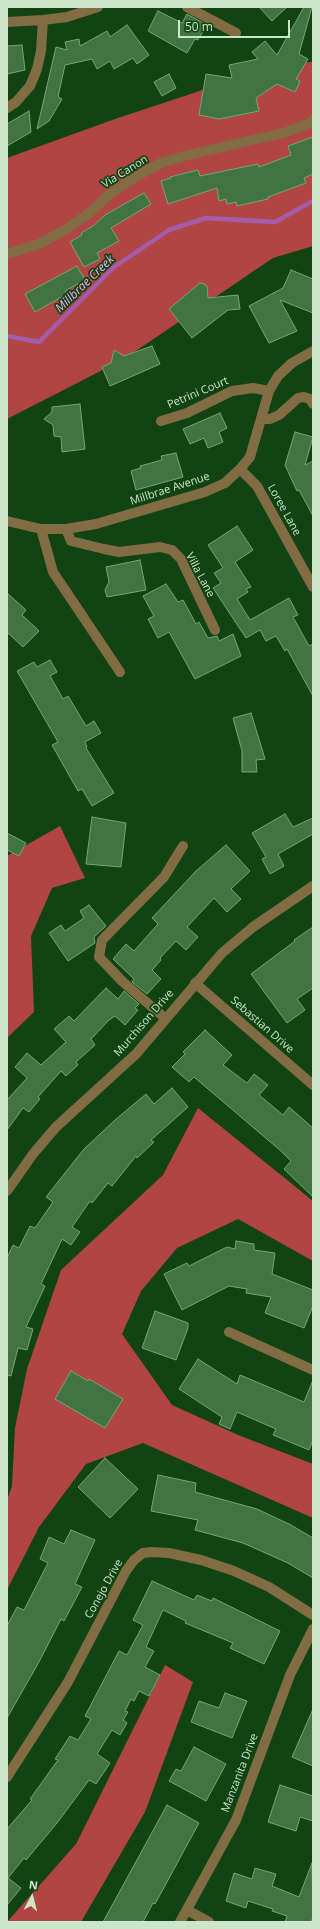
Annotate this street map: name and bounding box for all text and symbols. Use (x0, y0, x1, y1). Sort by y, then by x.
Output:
scale bar (180, 12, 292, 38)
text: 50 m (185, 18, 213, 35)
street label: Via Canon (100, 153, 150, 191)
water label: Millbrae Creek (53, 252, 117, 316)
street label: Petrini Court (165, 374, 231, 412)
street label: Millbrae Avenue (129, 470, 211, 508)
street label: Loree Lane (264, 482, 304, 538)
street label: Villa Lane (183, 550, 217, 600)
street label: Murchison Drive (111, 987, 177, 1059)
street label: Sebastian Drive (228, 994, 296, 1056)
street label: Conejo Drive (82, 1557, 126, 1621)
street label: Manzanita Drive (219, 1732, 261, 1814)
north arrow (12, 1877, 52, 1917)
text: N (28, 1877, 39, 1893)

